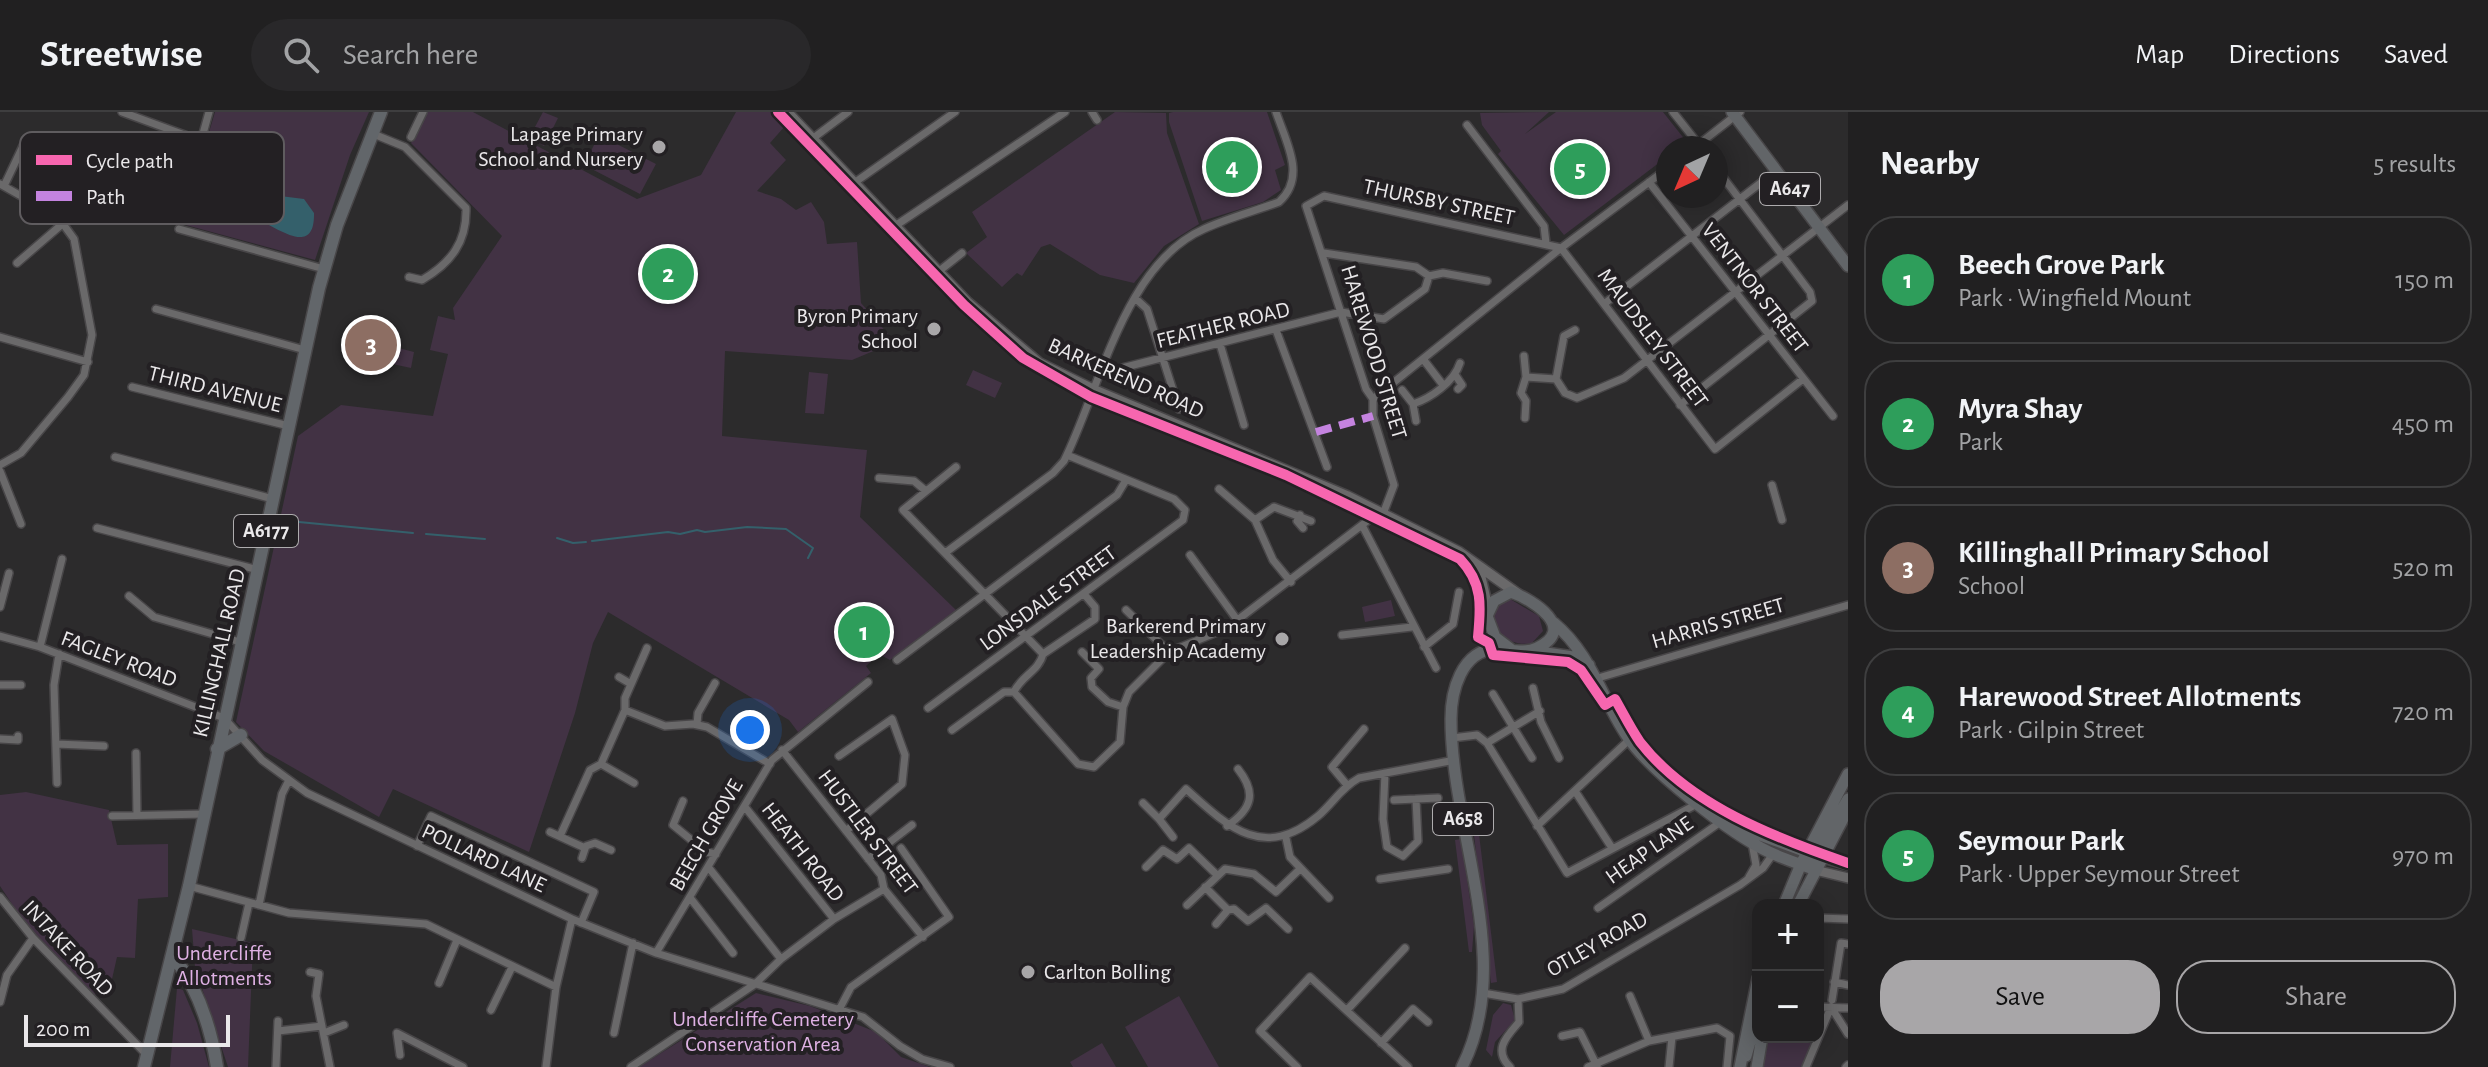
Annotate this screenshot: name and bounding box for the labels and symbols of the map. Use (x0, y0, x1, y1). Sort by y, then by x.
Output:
place label: Lapage Primary School and Nursery (478, 123, 644, 170)
legend (20, 132, 284, 224)
north arrow (1656, 136, 1728, 208)
pin: 4 (1206, 137, 1258, 197)
marker: Lapage Primary School and Nursery (650, 138, 668, 156)
pin: 5 (1554, 139, 1606, 199)
text: Cycle path (86, 150, 174, 172)
road number: A647 (1760, 173, 1820, 205)
street label: THURSBY STREET (1361, 175, 1517, 229)
text: Path (86, 186, 126, 208)
street label: VENTNOR STREET (1698, 219, 1812, 357)
pin: 2 (642, 244, 694, 304)
street label: HAREWOOD STREET (1337, 262, 1411, 442)
street label: MAUDSLEY STREET (1594, 264, 1712, 412)
street label: FEATHER ROAD (1154, 298, 1292, 352)
place label: Byron Primary School (796, 305, 919, 352)
pin: 3 (345, 315, 397, 375)
marker: Byron Primary School (925, 320, 943, 338)
street label: BARKEREND ROAD (1045, 334, 1207, 422)
street label: THIRD AVENUE (146, 362, 284, 416)
road number: A6177 (234, 515, 298, 547)
street label: LONSDALE STREET (976, 541, 1120, 655)
street label: KILLINGHALL ROAD (189, 567, 249, 739)
street label: HARRIS STREET (1649, 593, 1787, 652)
pin: 1 (838, 602, 890, 662)
place label: Barkerend Primary Leadership Academy (1090, 615, 1267, 662)
street label: FAGLEY ROAD (58, 627, 180, 691)
marker: Barkerend Primary Leadership Academy (1273, 630, 1291, 648)
your location (730, 710, 770, 750)
street label: HUSTLER STREET (814, 765, 922, 899)
street label: BEECH GROVE (665, 775, 747, 894)
street label: HEATH ROAD (758, 798, 848, 906)
road number: A658 (1433, 803, 1493, 835)
street label: HEAP LANE (1601, 812, 1697, 888)
street label: POLLARD LANE (419, 820, 550, 896)
street label: INTAKE ROAD (18, 896, 118, 1000)
street label: OTLEY ROAD (1543, 907, 1651, 981)
park label: Undercliffe Allotments (176, 942, 272, 989)
place label: Carlton Bolling (1044, 961, 1171, 983)
marker: Carlton Bolling (1019, 963, 1037, 981)
park label: Undercliffe Cemetery Conservation Area (672, 1008, 854, 1055)
scale bar (24, 1011, 230, 1047)

